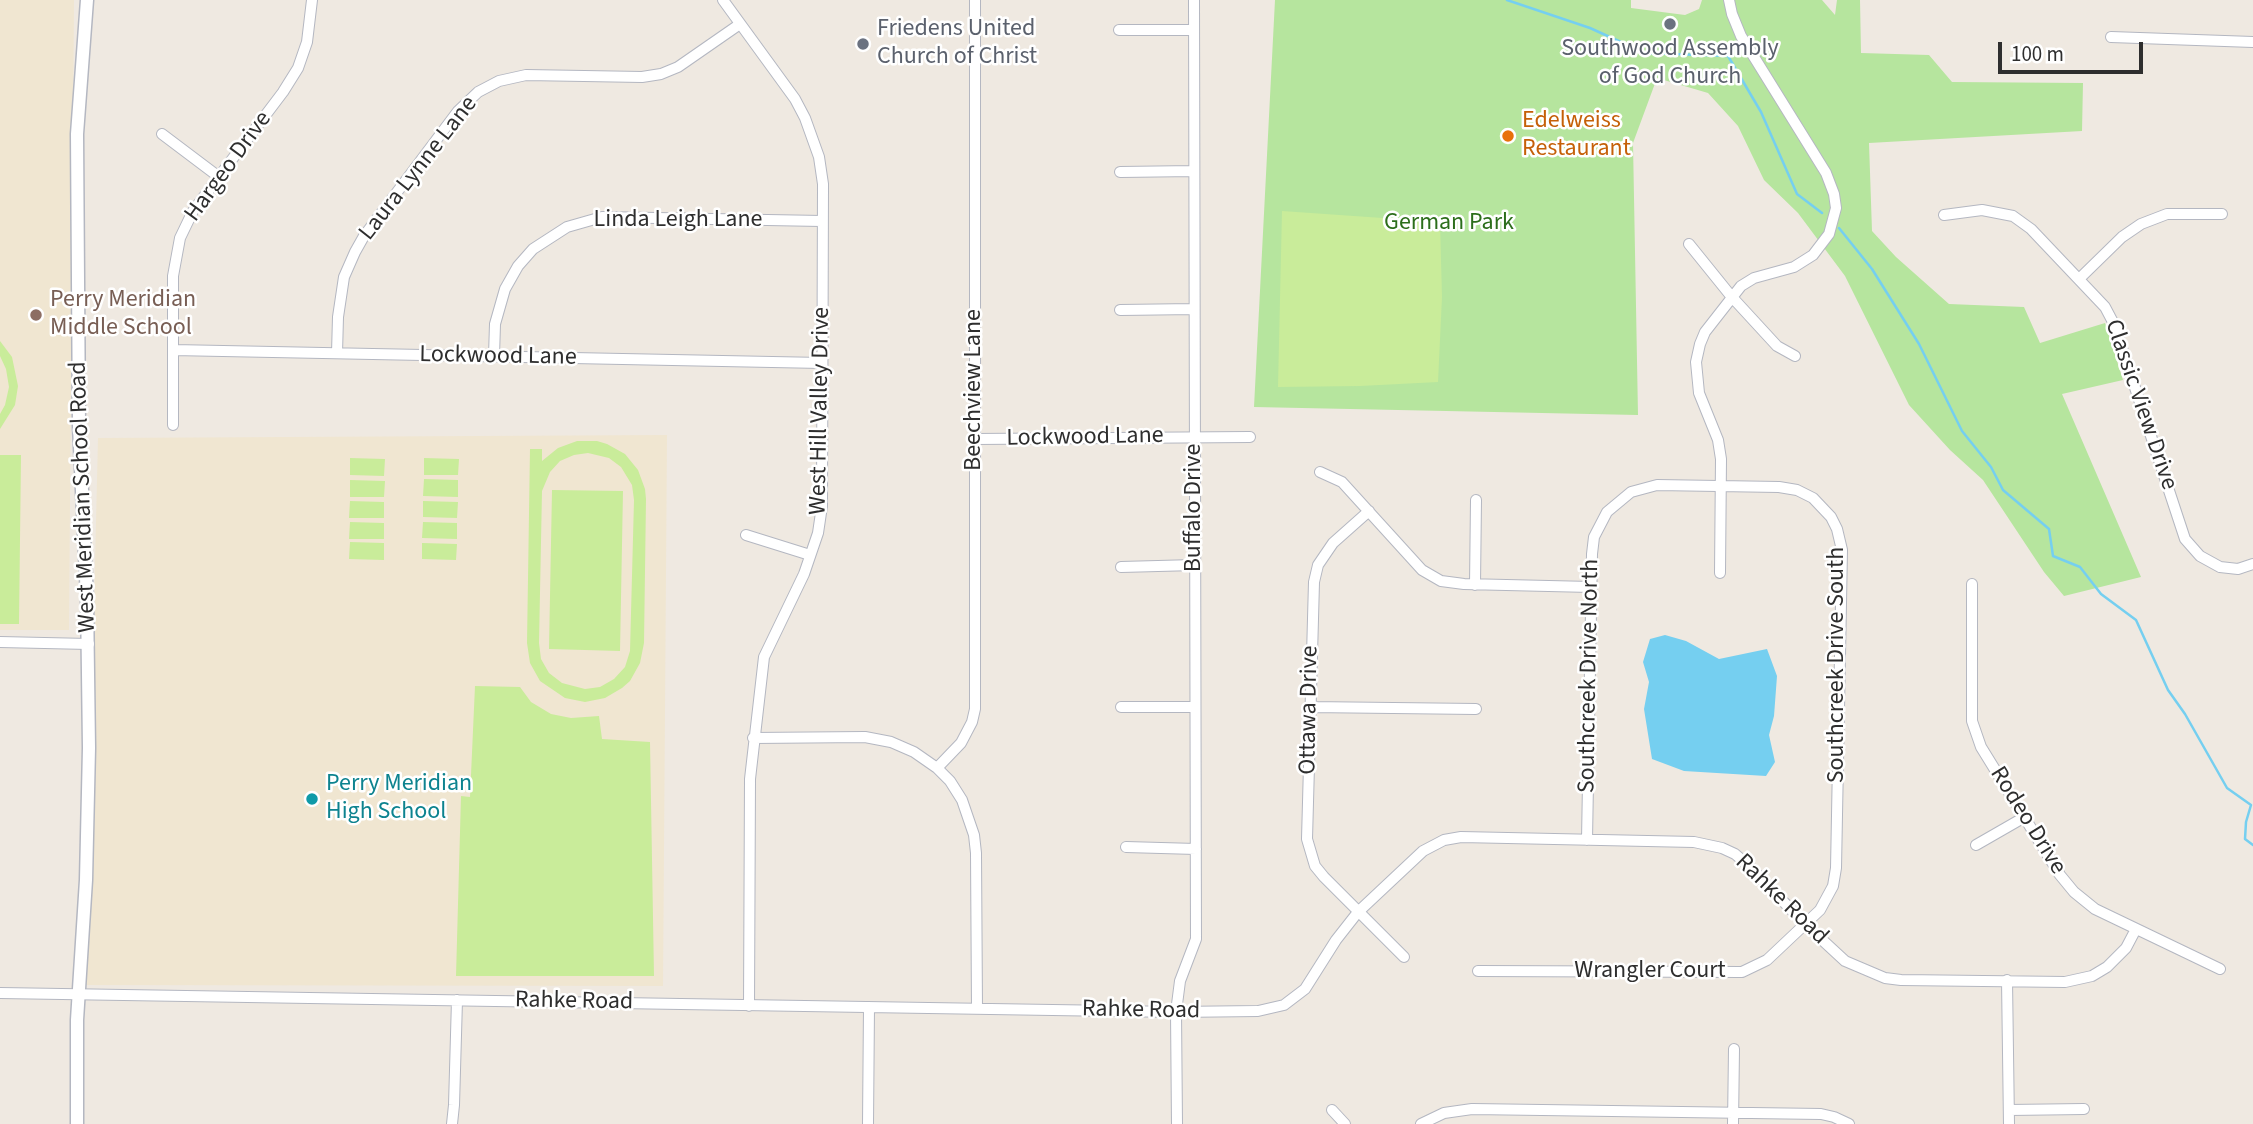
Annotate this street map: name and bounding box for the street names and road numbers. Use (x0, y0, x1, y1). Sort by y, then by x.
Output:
street label: Laura Lynne Lane (354, 91, 484, 247)
street label: Hargeo Drive (179, 106, 279, 228)
street label: Linda Leigh Lane (594, 207, 762, 235)
street label: West Hill Valley Drive (805, 307, 837, 515)
street label: Beechview Lane (961, 309, 989, 471)
street label: Classic View Drive (2097, 316, 2183, 494)
street label: Lockwood Lane (419, 341, 577, 373)
street label: West Meridian School Road (65, 361, 103, 633)
street label: Lockwood Lane (1006, 422, 1164, 454)
street label: Buffalo Drive (1181, 444, 1209, 572)
street label: Southcreek Drive South (1824, 547, 1852, 783)
street label: Southcreek Drive North (1574, 559, 1606, 793)
street label: Ottawa Drive (1294, 645, 1326, 775)
street label: Rodeo Drive (1983, 762, 2071, 880)
street label: Rahke Road (1728, 849, 1834, 951)
street label: Wrangler Court (1574, 958, 1726, 986)
street label: Rahke Road (515, 987, 633, 1017)
street label: Rahke Road (1082, 996, 1200, 1026)

